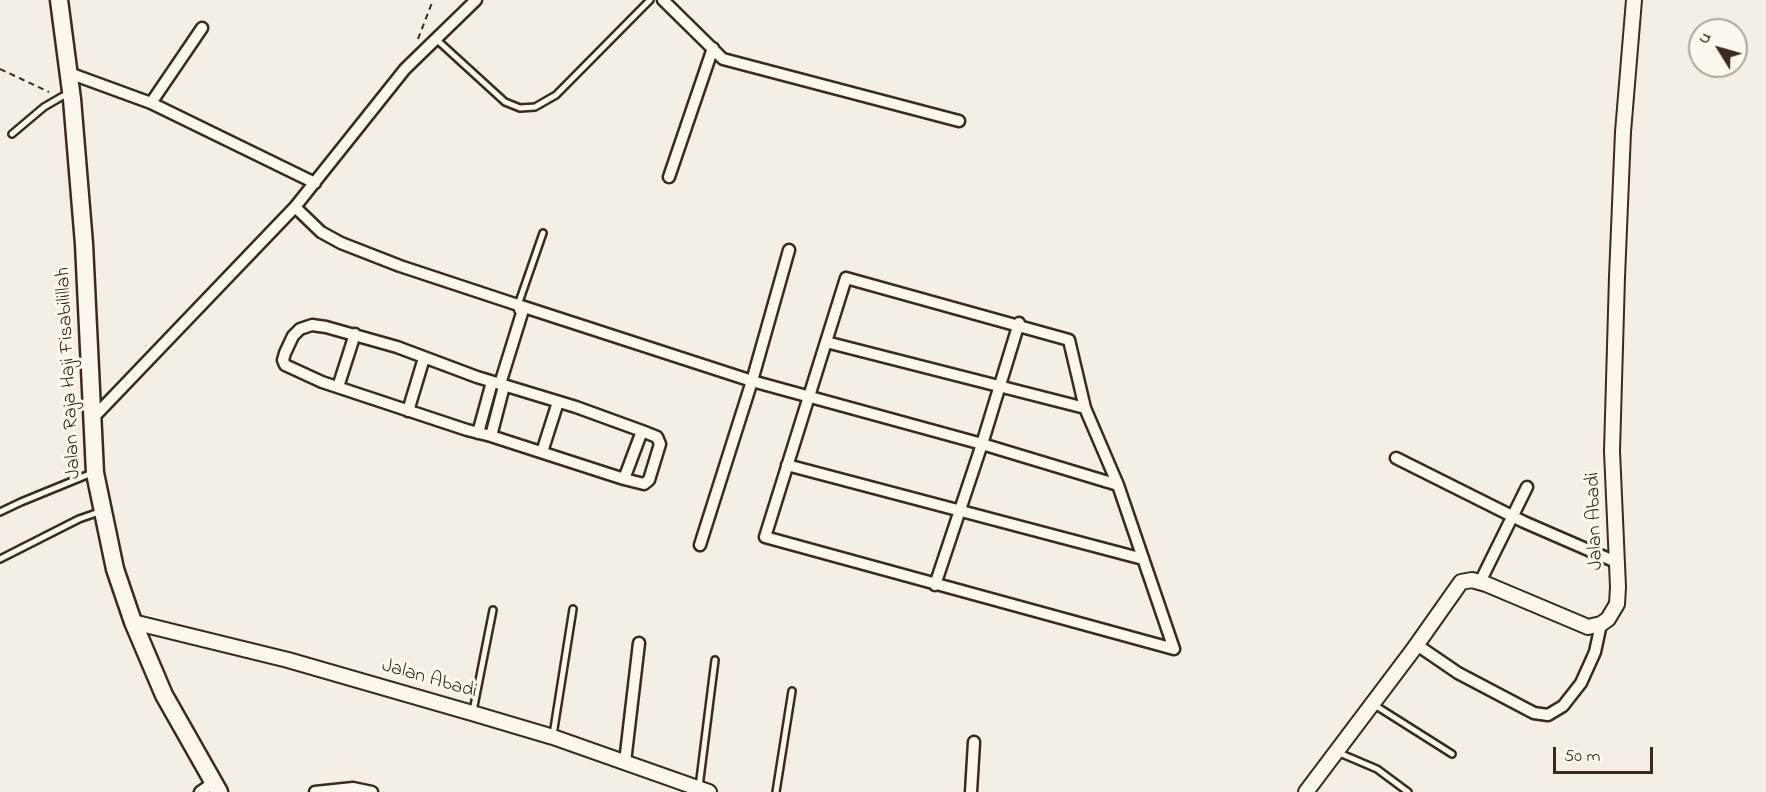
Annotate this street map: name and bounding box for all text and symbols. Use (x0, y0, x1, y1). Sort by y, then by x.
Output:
north arrow (1688, 18, 1748, 78)
text: U (1693, 27, 1718, 50)
street label: Jalan Raja Haji Fisabilillah (52, 267, 88, 479)
street label: Jalan Abadi (1582, 472, 1610, 570)
street label: Jalan Abadi (379, 655, 479, 705)
scale bar (1556, 735, 1656, 773)
text: 50 m (1564, 744, 1601, 770)

